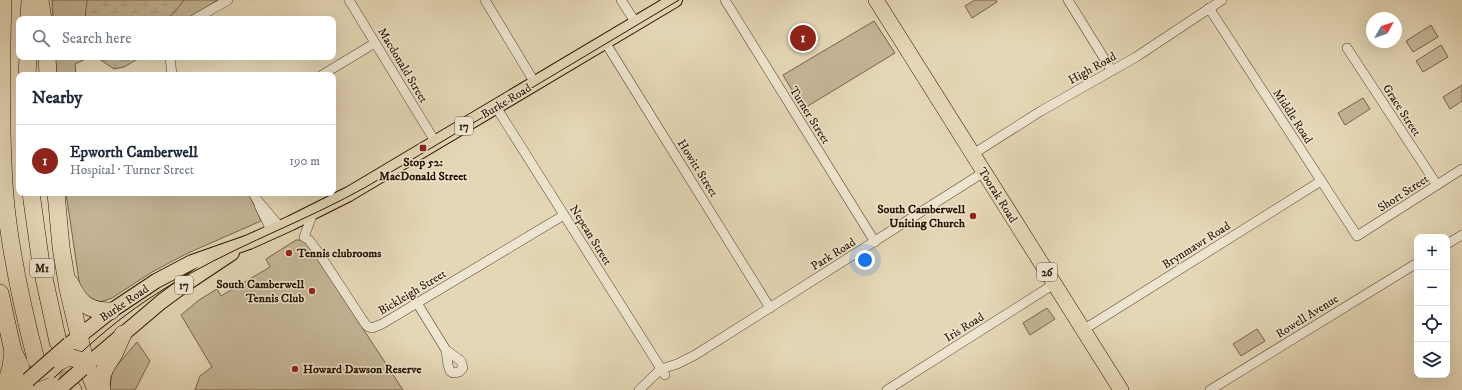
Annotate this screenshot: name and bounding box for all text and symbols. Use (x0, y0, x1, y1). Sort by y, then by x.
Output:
north arrow (1366, 12, 1402, 48)
search box (16, 16, 336, 60)
pin: 1 (790, 23, 816, 53)
street label: Macdonald Street (374, 25, 431, 106)
icon: search (30, 27, 52, 49)
text: Search here (62, 29, 131, 48)
street label: High Road (1066, 49, 1119, 88)
street label: Burke Road (478, 81, 534, 122)
street label: Grace Street (1379, 81, 1424, 139)
street label: Turner Street (786, 84, 833, 147)
street label: Middle Road (1269, 86, 1316, 146)
text: Nearby (32, 87, 82, 109)
road number: 17 (455, 117, 473, 135)
street label: Howitt Street (674, 137, 721, 200)
text: Epworth Camberwell (70, 143, 198, 162)
marker: Stop 52: MacDonald Street (418, 143, 428, 153)
text: 1 (43, 153, 47, 169)
text: 190 m (289, 153, 320, 169)
place label: Stop 52: MacDonald Street (379, 155, 467, 184)
text: Hospital · Turner Street (70, 162, 194, 178)
street label: Toorak Road (975, 165, 1020, 226)
street label: Short Street (1375, 171, 1432, 215)
street label: Nepean Street (566, 202, 615, 268)
place label: South Camberwell Uniting Church (877, 202, 966, 231)
marker: South Camberwell Uniting Church (968, 211, 978, 221)
street label: Brynmawr Road (1159, 219, 1233, 272)
map controls (1414, 234, 1450, 378)
button: + (1414, 234, 1450, 270)
street label: Park Road (808, 235, 858, 274)
place label: Tennis clubrooms (296, 246, 381, 261)
marker: Tennis clubrooms (284, 248, 294, 258)
your location (855, 250, 875, 270)
road number: M1 (30, 259, 54, 277)
road number: 26 (1037, 263, 1057, 281)
street label: Bickleigh Street (376, 266, 449, 319)
button: − (1414, 270, 1450, 306)
road number: 17 (175, 276, 193, 294)
place label: South Camberwell Tennis Club (216, 277, 304, 306)
street label: Burke Road (97, 282, 152, 325)
marker: South Camberwell Tennis Club (307, 286, 317, 296)
street label: Rowell Avenue (1273, 291, 1341, 342)
button: locate (1414, 306, 1450, 342)
street label: Iris Road (942, 309, 987, 345)
button: layers (1414, 342, 1450, 378)
place label: Howard Dawson Reserve (303, 362, 422, 377)
marker: Howard Dawson Reserve (290, 364, 300, 374)

